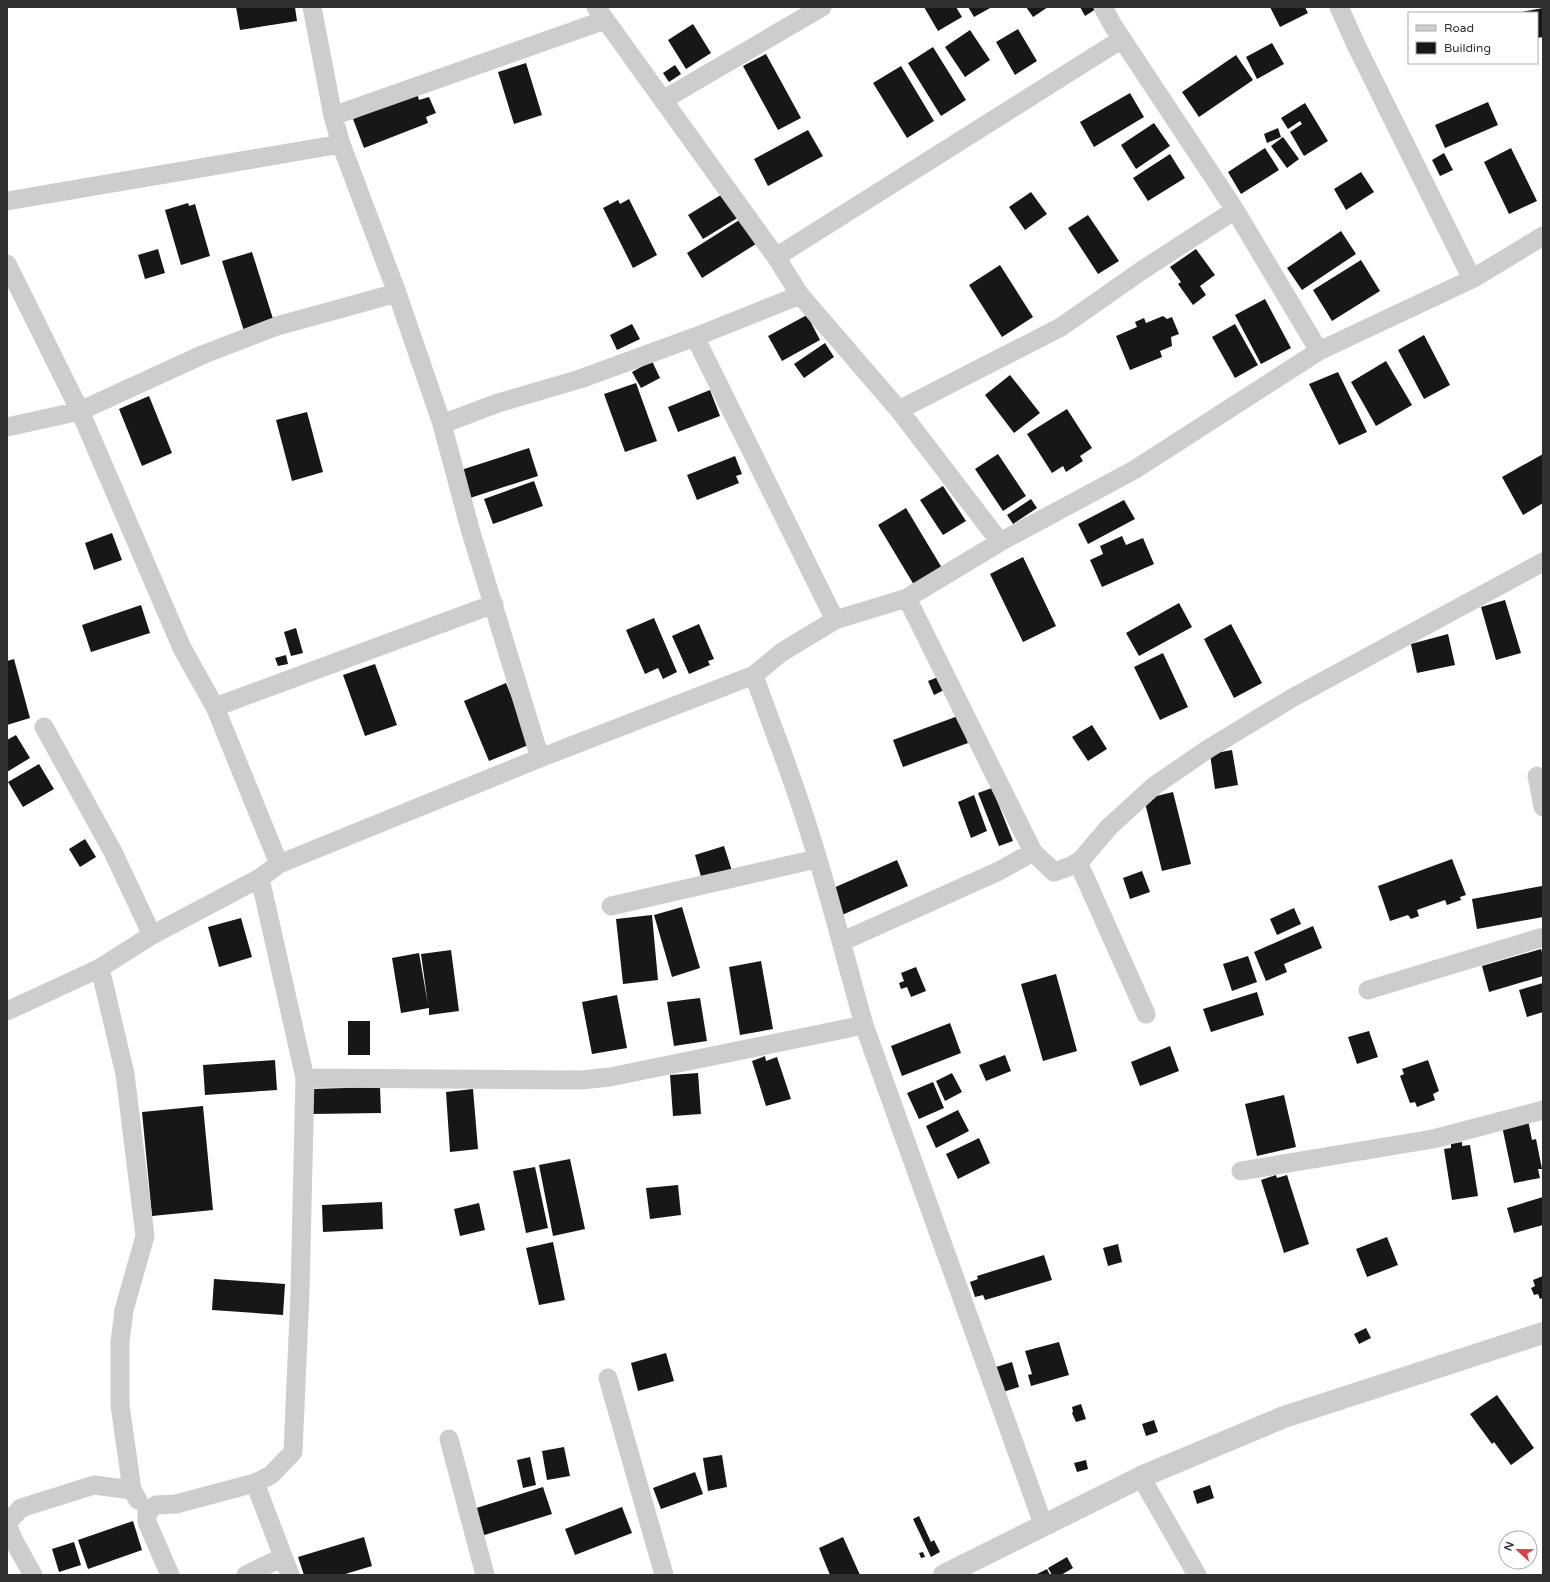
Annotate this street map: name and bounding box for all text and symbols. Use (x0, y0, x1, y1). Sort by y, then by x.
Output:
legend (1408, 12, 1538, 64)
text: Road (1444, 21, 1474, 35)
text: Building (1444, 41, 1491, 55)
north arrow (1498, 1530, 1538, 1570)
text: N (1502, 1540, 1517, 1553)

